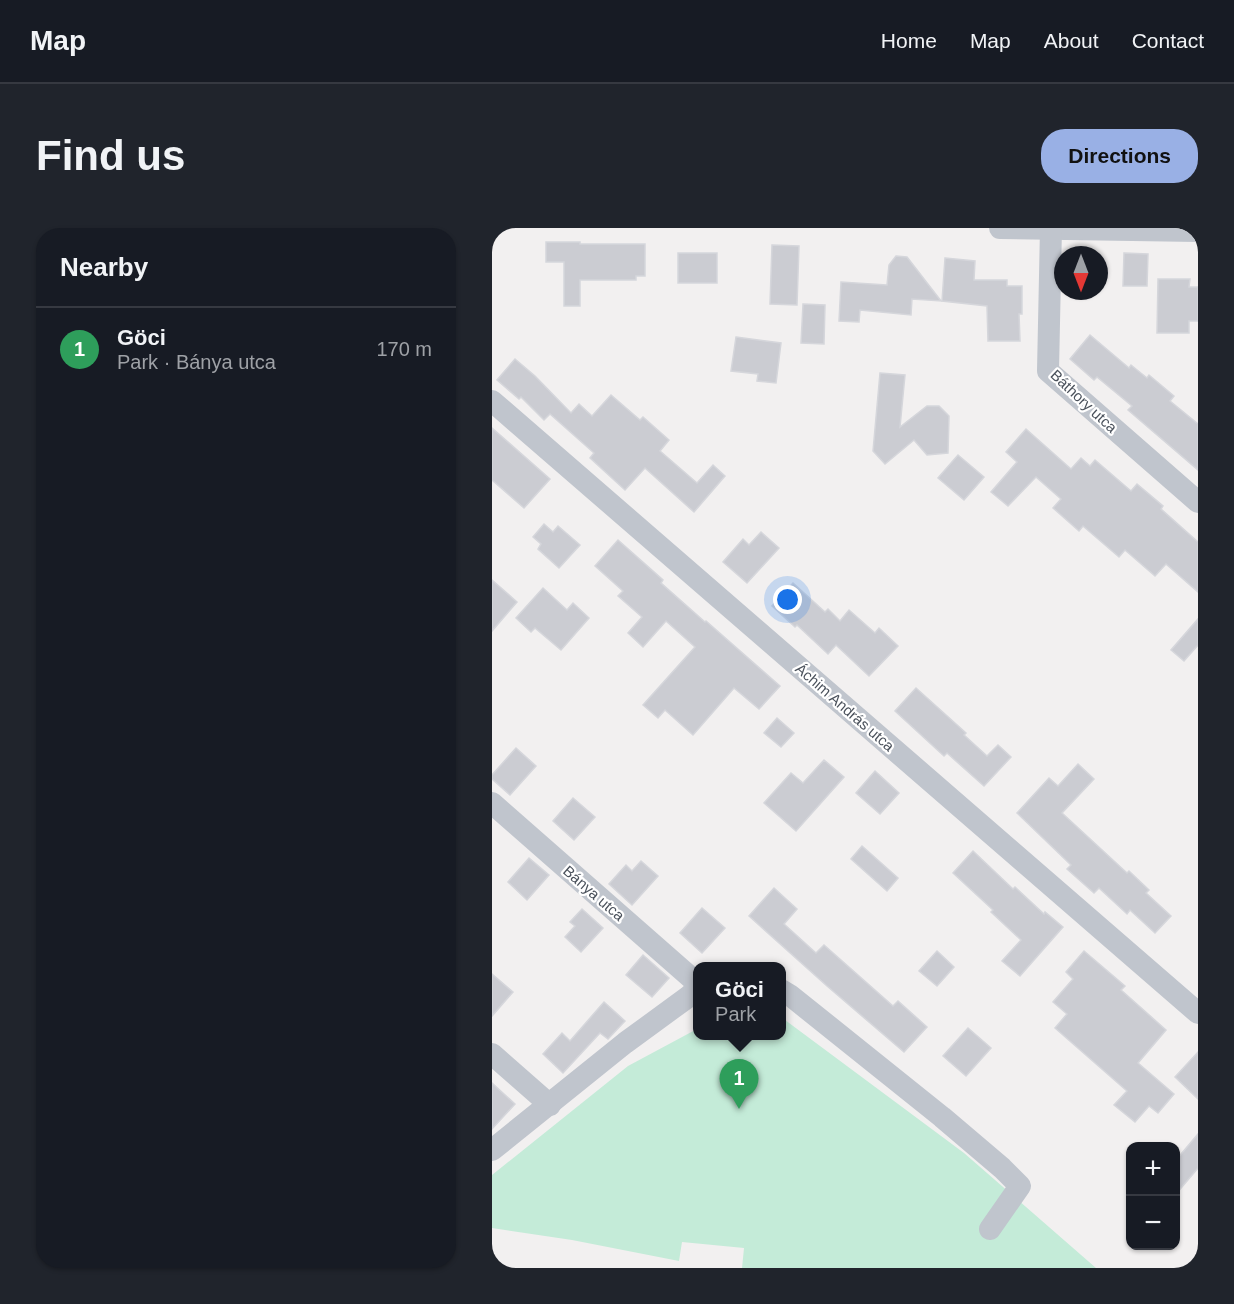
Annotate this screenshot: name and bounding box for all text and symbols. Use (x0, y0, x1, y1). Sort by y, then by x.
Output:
text: Map (30, 25, 86, 56)
text: Home (881, 29, 937, 52)
text: Map (970, 29, 1011, 52)
text: About (1044, 29, 1099, 52)
text: Contact (1132, 29, 1204, 52)
button: Directions (1041, 129, 1198, 183)
text: Find us (36, 132, 185, 179)
north arrow (1054, 246, 1108, 300)
text: Nearby (60, 252, 148, 282)
text: Göci (117, 325, 166, 350)
text: 1 (74, 338, 85, 360)
text: 170 m (376, 338, 432, 360)
text: Park · Bánya utca (117, 351, 276, 373)
street label: Báthory utca (1047, 366, 1121, 436)
your location (773, 585, 802, 614)
street label: Áchim András utca (792, 660, 898, 755)
street label: Bánya utca (560, 862, 628, 924)
popup (693, 962, 786, 1040)
text: Göci (715, 977, 764, 1002)
text: Park (715, 1003, 756, 1025)
pin: 1 (720, 1060, 758, 1109)
map controls (1126, 1142, 1180, 1250)
button: + (1126, 1142, 1180, 1196)
button: − (1126, 1196, 1180, 1250)

